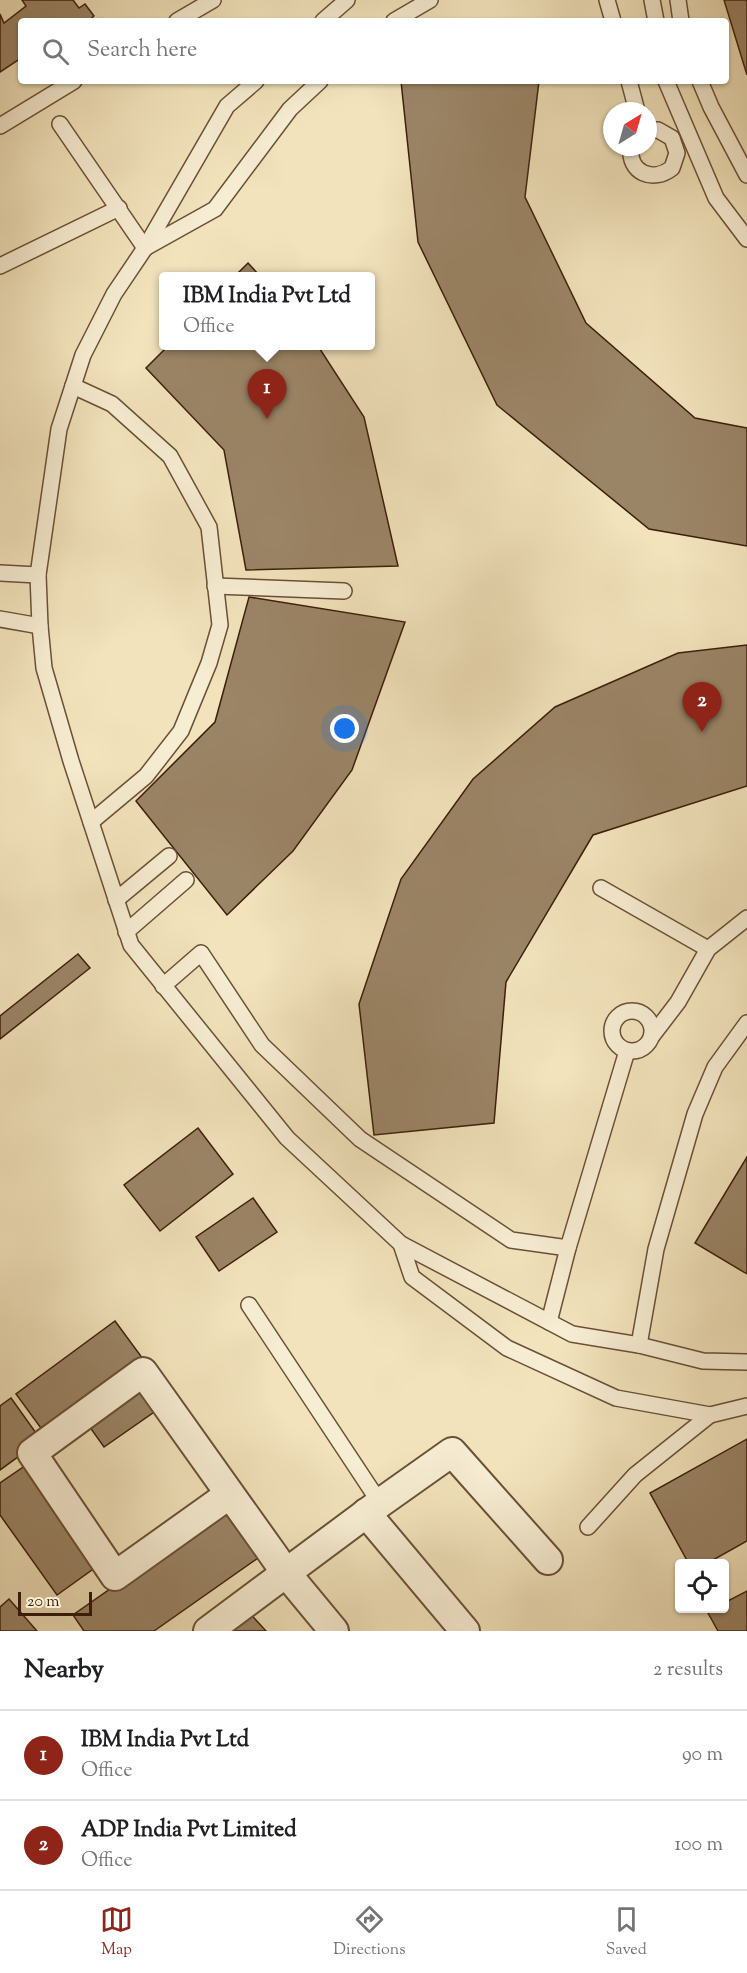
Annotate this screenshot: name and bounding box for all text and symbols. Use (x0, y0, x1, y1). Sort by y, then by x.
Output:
search box (18, 18, 729, 84)
icon: search (39, 35, 72, 68)
text: Search here (87, 35, 197, 67)
north arrow (603, 102, 657, 156)
popup (159, 272, 375, 350)
text: IBM India Pvt Ltd (183, 281, 351, 313)
text: Office (183, 313, 234, 342)
pin: 1 (248, 370, 286, 419)
pin: 2 (682, 682, 722, 732)
your location (330, 714, 359, 743)
map controls (675, 1559, 729, 1613)
button: locate (675, 1559, 729, 1613)
scale bar (18, 1589, 92, 1616)
text: 20 m (27, 1591, 60, 1614)
text: Nearby (24, 1652, 104, 1689)
text: 2 results (653, 1656, 723, 1685)
text: IBM India Pvt Ltd (81, 1725, 249, 1757)
text: 1 (40, 1741, 47, 1770)
text: 90 m (682, 1741, 723, 1770)
text: Office (81, 1757, 133, 1786)
text: ADP India Pvt Limited (81, 1815, 297, 1847)
text: 2 (39, 1831, 48, 1860)
text: 100 m (674, 1831, 723, 1860)
text: Office (81, 1847, 133, 1876)
tab: Map (100, 1903, 133, 1962)
tab: Directions (333, 1903, 406, 1962)
tab: Saved (606, 1903, 647, 1962)

